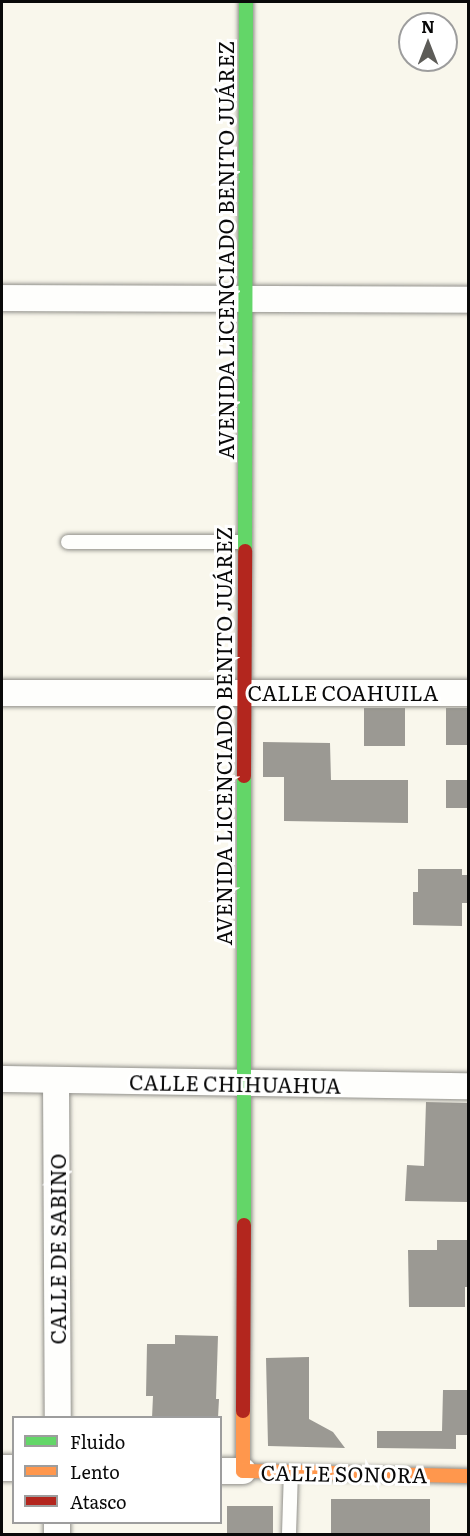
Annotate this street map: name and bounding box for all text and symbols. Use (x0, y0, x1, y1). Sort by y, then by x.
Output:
north arrow (398, 12, 458, 72)
text: N (421, 14, 435, 38)
street label: AVENIDA LICENCIADO BENITO JUÁREZ (212, 41, 238, 459)
street label: AVENIDA LICENCIADO BENITO JUÁREZ (210, 527, 236, 945)
street label: CALLE COAHUILA (248, 679, 438, 705)
street label: CALLE CHIHUAHUA (129, 1069, 341, 1097)
street label: CALLE DE SABINO (44, 1154, 70, 1344)
legend (12, 1416, 222, 1524)
text: Fluido (70, 1428, 125, 1455)
text: Lento (70, 1458, 120, 1485)
street label: CALLE SONORA (261, 1459, 427, 1487)
text: Atasco (70, 1488, 127, 1515)

